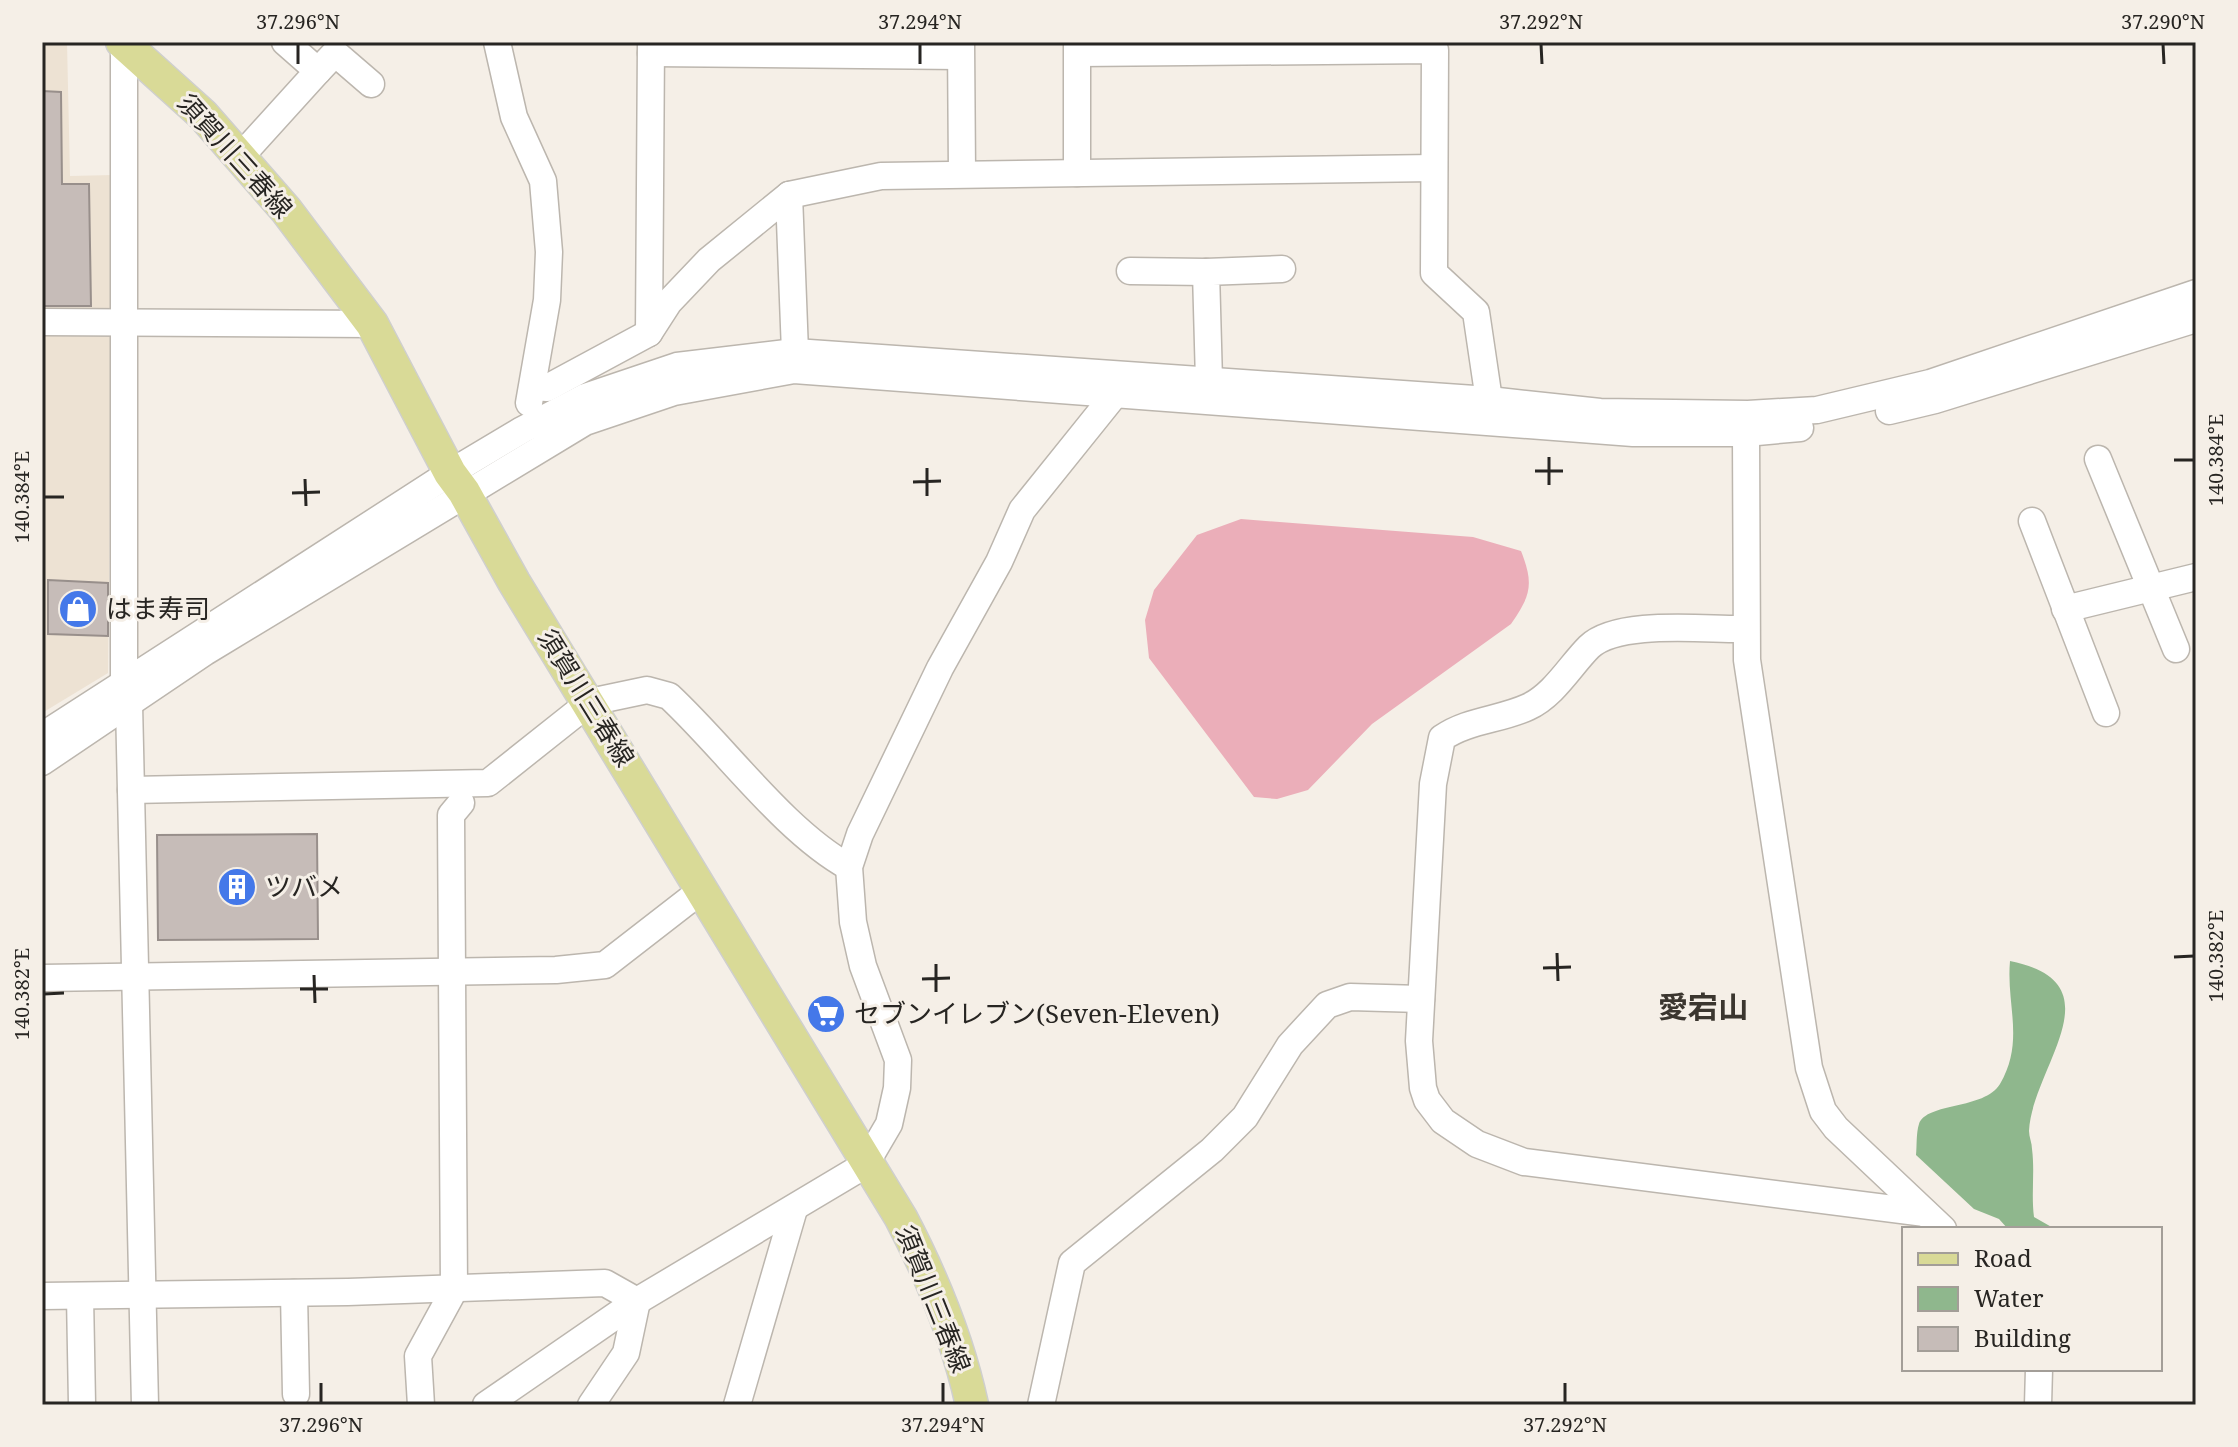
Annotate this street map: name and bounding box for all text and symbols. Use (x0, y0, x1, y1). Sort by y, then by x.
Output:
text: 37.296°N (256, 8, 340, 35)
text: 37.294°N (878, 8, 962, 35)
text: 37.292°N (1499, 8, 1583, 35)
text: 37.290°N (2121, 8, 2205, 35)
street label: 須賀川三春線 (170, 85, 301, 225)
text: 140.384°E (2202, 414, 2229, 506)
text: 140.384°E (8, 451, 35, 543)
shop icon: はま寿司 (57, 588, 99, 630)
place label: はま寿司 (106, 590, 210, 626)
street label: 須賀川三春線 (530, 622, 643, 773)
building icon: ツバメ (216, 866, 258, 908)
place label: ツバメ (265, 868, 343, 904)
text: 140.382°E (2202, 910, 2229, 1002)
text: 140.382°E (8, 948, 35, 1040)
district label: 愛宕山 (1658, 986, 1748, 1027)
supermarket icon: セブンイレブン(Seven-Eleven) (805, 993, 847, 1035)
place label: セブンイレブン(Seven-Eleven) (854, 995, 1220, 1031)
street label: 須賀川三春線 (888, 1220, 980, 1378)
legend (1902, 1227, 2162, 1371)
text: Road (1974, 1241, 2032, 1274)
text: Water (1974, 1281, 2044, 1314)
text: Building (1974, 1321, 2071, 1354)
text: 37.296°N (279, 1411, 363, 1438)
text: 37.294°N (901, 1411, 985, 1438)
text: 37.292°N (1523, 1411, 1607, 1438)

